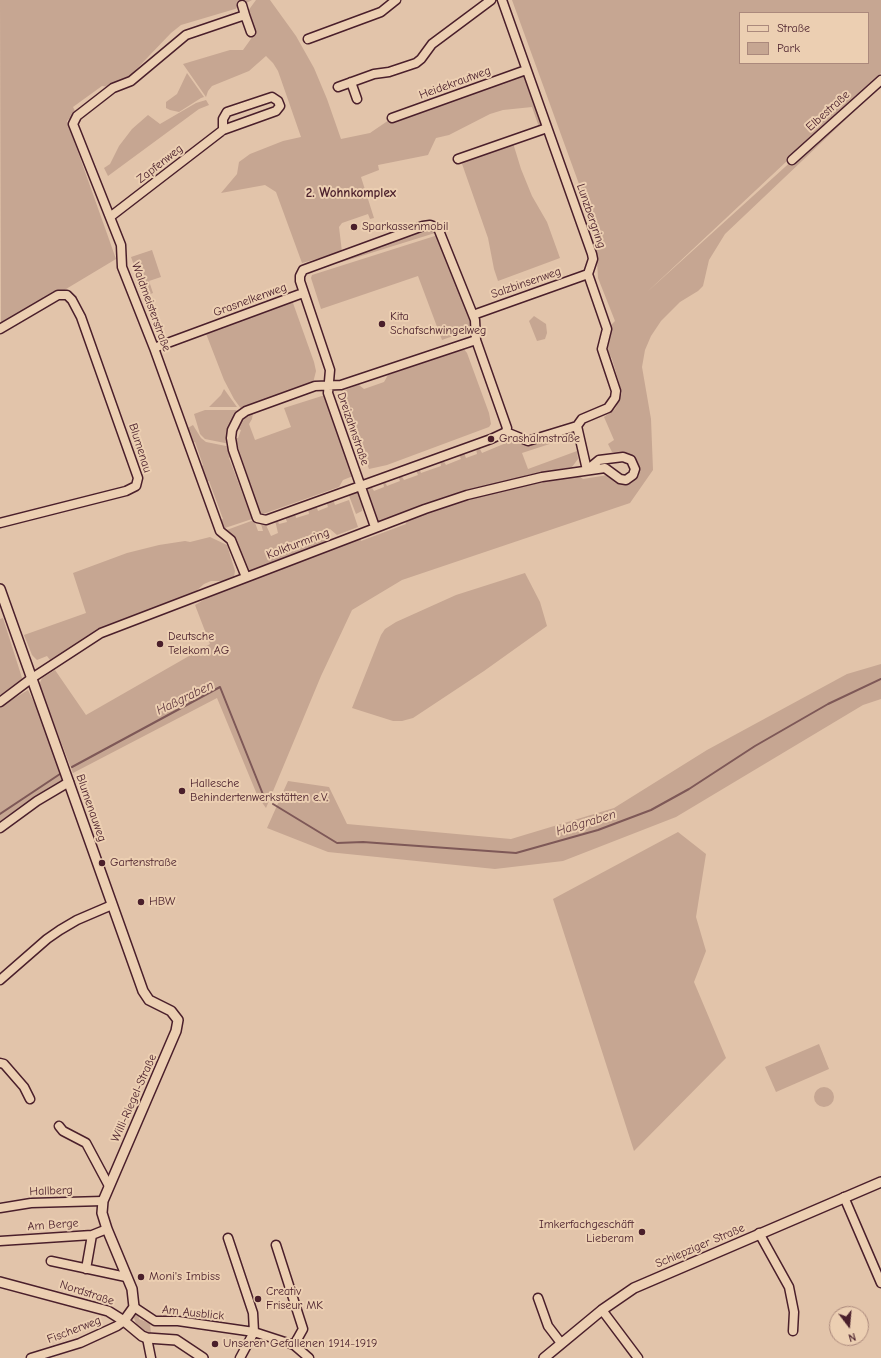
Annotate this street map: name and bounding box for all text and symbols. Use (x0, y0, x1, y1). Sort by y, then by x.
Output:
legend (739, 12, 869, 64)
text: Straße (777, 21, 810, 35)
text: Park (777, 41, 800, 55)
street label: Heidekrautweg (417, 63, 493, 103)
street label: Elbestraße (803, 88, 853, 134)
street label: Zapfenweg (134, 142, 186, 186)
street label: Lunzbergring (573, 182, 609, 250)
district label: 2. Wohnkomplex (306, 185, 396, 201)
place label: Sparkassenmobil (362, 220, 448, 234)
marker: Sparkassenmobil (349, 222, 359, 232)
street label: Waldmeisterstraße (128, 260, 174, 354)
street label: Salzbinsenweg (489, 264, 563, 302)
street label: Grasnelkenweg (211, 280, 289, 320)
place label: Kita Schafschwingelweg (390, 310, 486, 338)
marker: Kita Schafschwingelweg (377, 319, 387, 329)
street label: Dreizahnstraße (334, 390, 372, 468)
street label: Blumenau (125, 421, 155, 475)
place label: Grashalmstraße (499, 432, 580, 446)
marker: Grashalmstraße (486, 434, 496, 444)
street label: Kolkturmring (264, 525, 332, 563)
place label: Deutsche Telekom AG (168, 630, 229, 658)
marker: Deutsche Telekom AG (155, 639, 165, 649)
water label: Haßgraben (154, 677, 216, 719)
street label: Blumenauweg (73, 772, 109, 844)
place label: Hallesche Behindertenwerkstätten e.V. (190, 777, 328, 805)
marker: Hallesche Behindertenwerkstätten e.V. (177, 786, 187, 796)
water label: Haßgraben (554, 806, 618, 840)
place label: Gartenstraße (110, 856, 177, 870)
marker: Gartenstraße (97, 858, 107, 868)
place label: HBW (149, 895, 176, 909)
marker: HBW (136, 897, 146, 907)
street label: Willi-Riegel-Straße (108, 1052, 160, 1144)
street label: Hallberg (29, 1183, 73, 1199)
street label: Am Berge (27, 1216, 79, 1234)
place label: Imkerfachgeschäft Lieberam (539, 1218, 634, 1246)
street label: Schiepziger Straße (653, 1221, 747, 1271)
marker: Imkerfachgeschäft Lieberam (637, 1227, 647, 1237)
place label: Moni's Imbiss (149, 1270, 220, 1284)
marker: Moni's Imbiss (136, 1272, 146, 1282)
street label: Nordstraße (58, 1277, 116, 1309)
place label: Creativ Friseur MK (266, 1285, 323, 1313)
marker: Creativ Friseur MK (253, 1294, 263, 1304)
street label: Am Ausblick (161, 1303, 225, 1323)
north arrow (829, 1306, 869, 1346)
street label: Fischerweg (45, 1313, 103, 1347)
text: N (847, 1330, 857, 1344)
place label: Unseren Gefallenen 1914-1919 (223, 1337, 377, 1351)
marker: Unseren Gefallenen 1914-1919 (210, 1339, 220, 1349)

